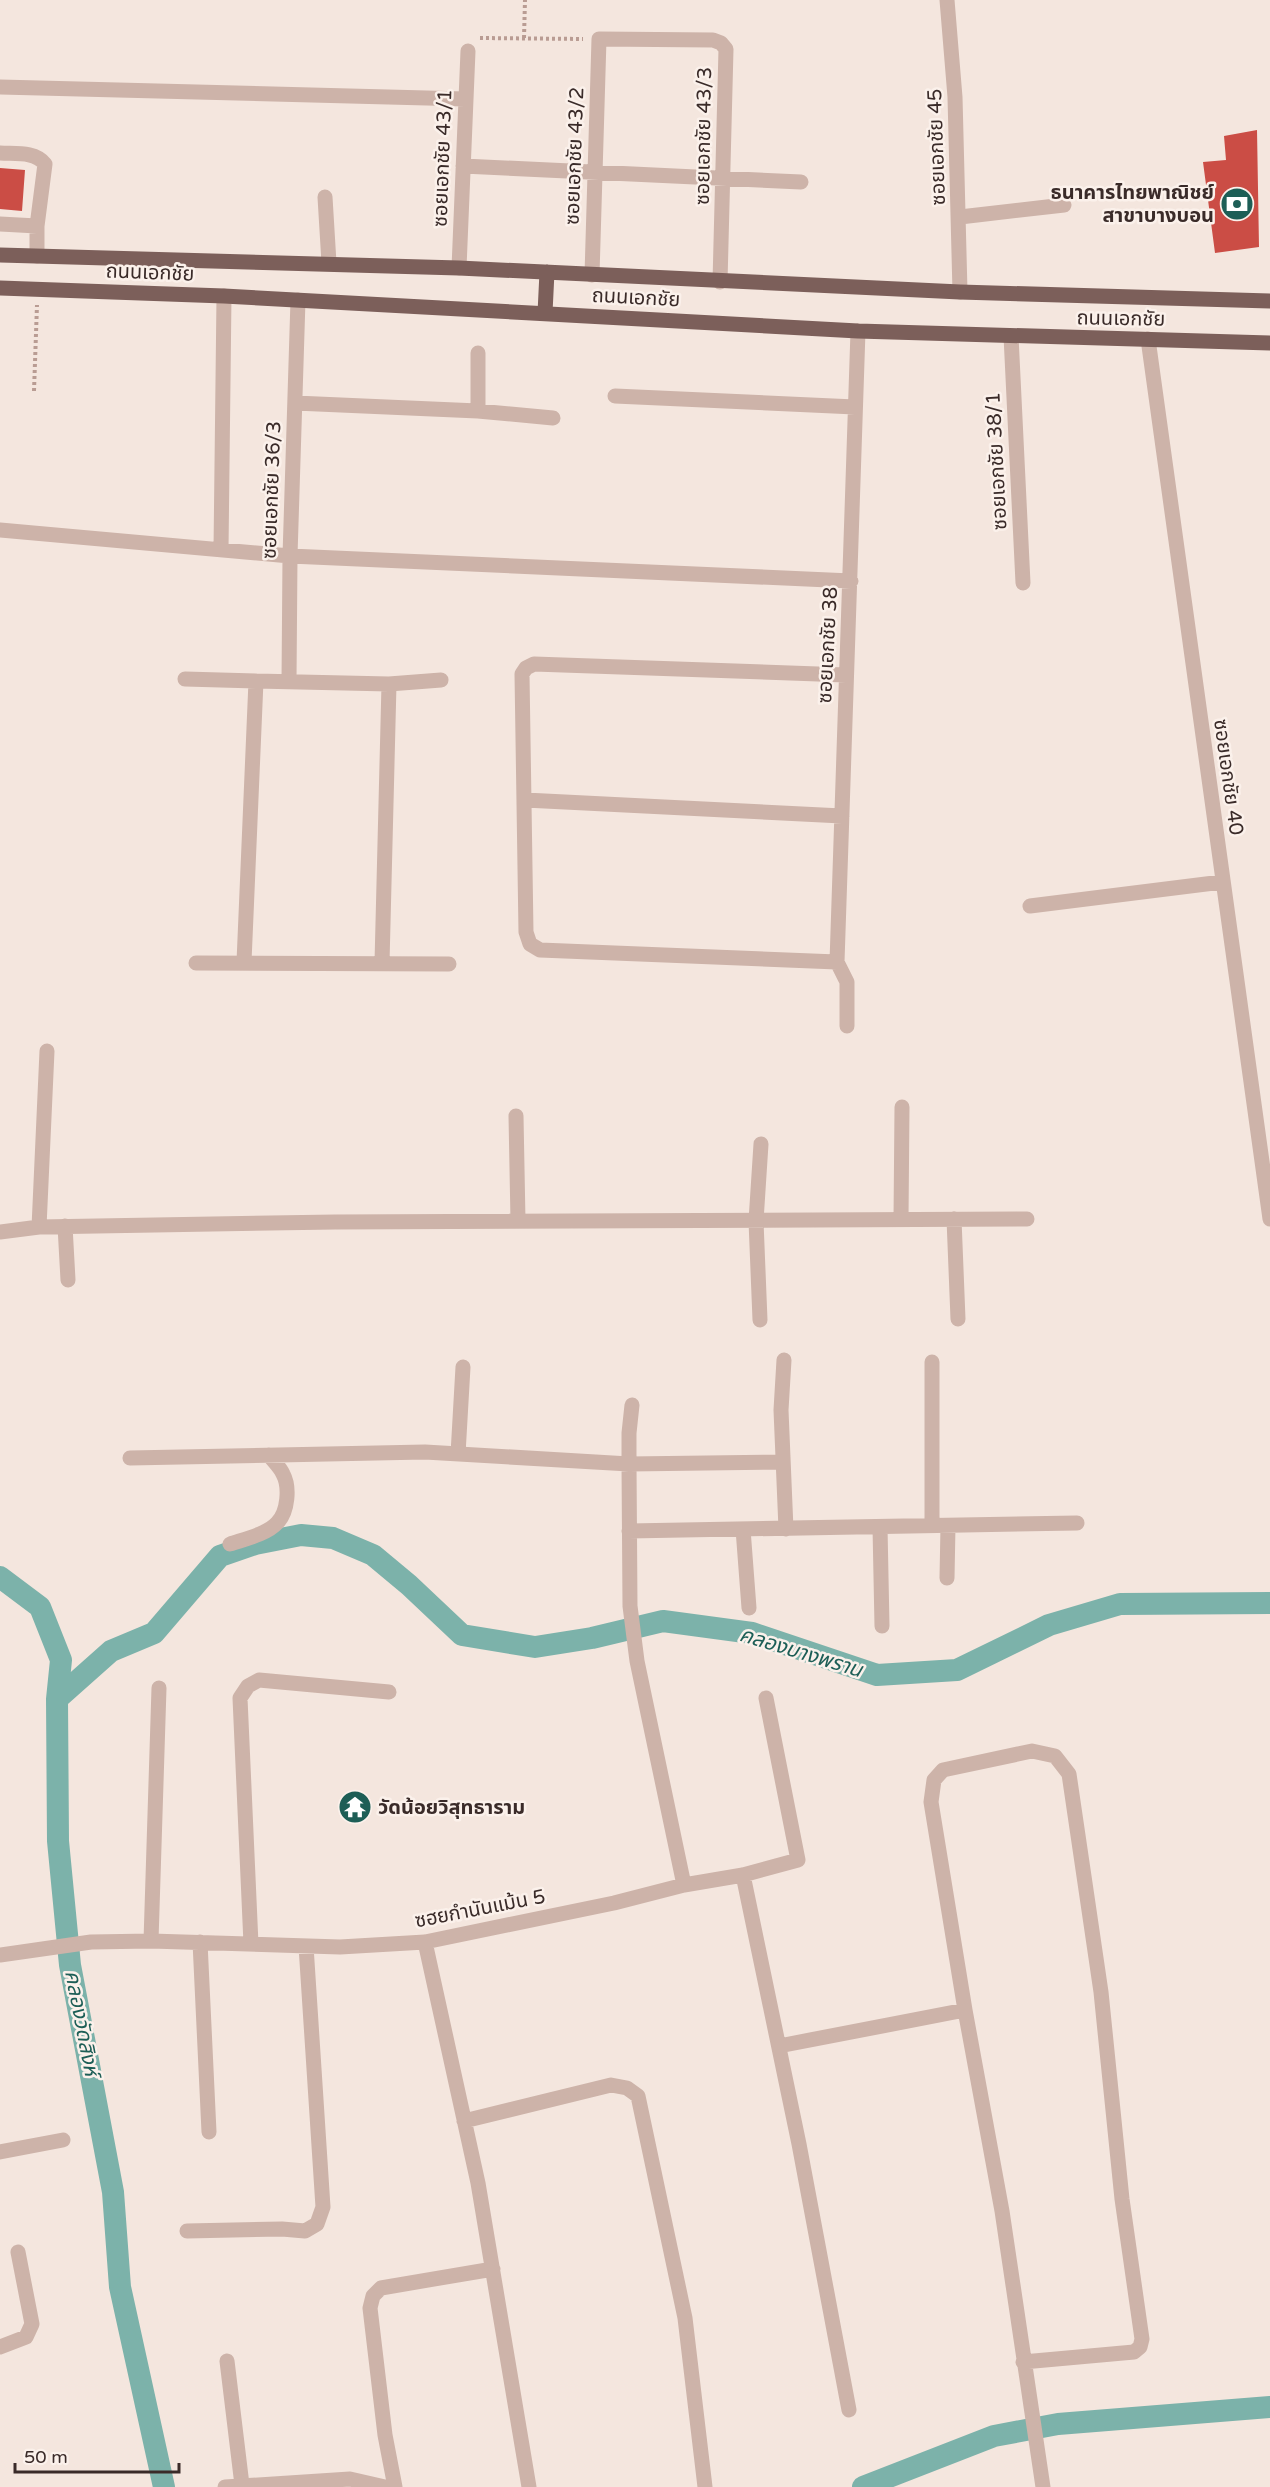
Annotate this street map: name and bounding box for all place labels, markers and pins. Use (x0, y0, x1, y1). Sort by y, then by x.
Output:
place label: ธนาคารไทยพาณิชย์ สาขาบางบอน (1051, 181, 1214, 228)
bank icon: ธนาคารไทยพาณิชย์ สาขาบางบอน (1219, 186, 1255, 222)
temple icon: วัดน้อยวิสุทธาราม (337, 1789, 373, 1825)
place label: วัดน้อยวิสุทธาราม (378, 1796, 525, 1820)

